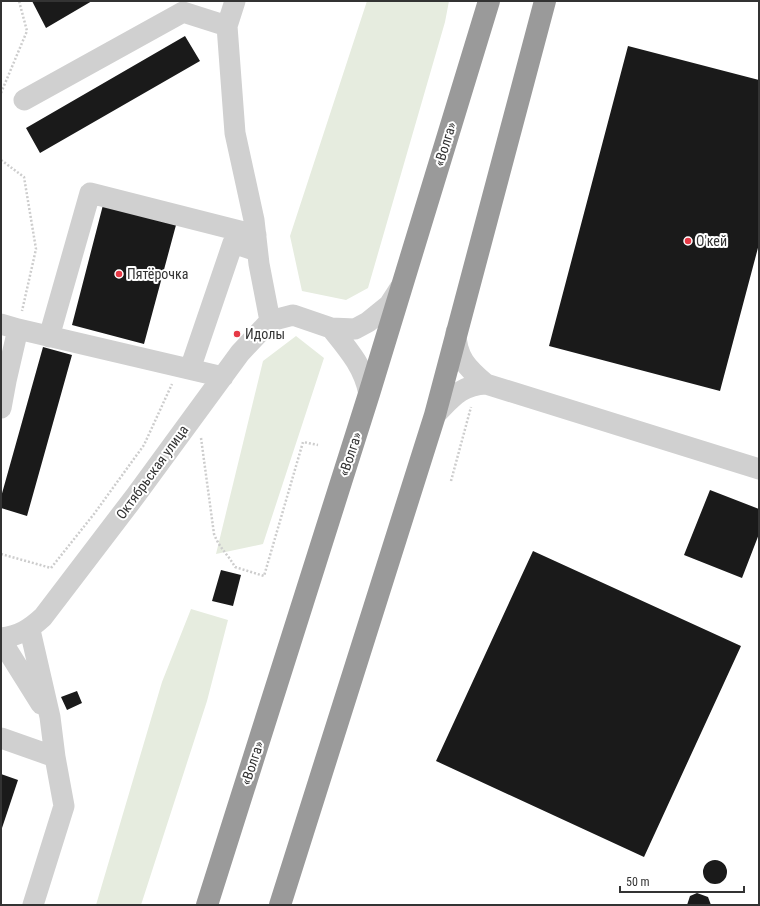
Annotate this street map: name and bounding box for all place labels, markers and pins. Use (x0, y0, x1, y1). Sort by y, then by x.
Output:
place label: О'кей (696, 233, 727, 249)
marker: О'кей (683, 236, 693, 246)
place label: Пятёрочка (127, 266, 189, 282)
marker: Пятёрочка (114, 269, 124, 279)
place label: Идолы (245, 326, 285, 342)
marker: Идолы (232, 329, 242, 339)

